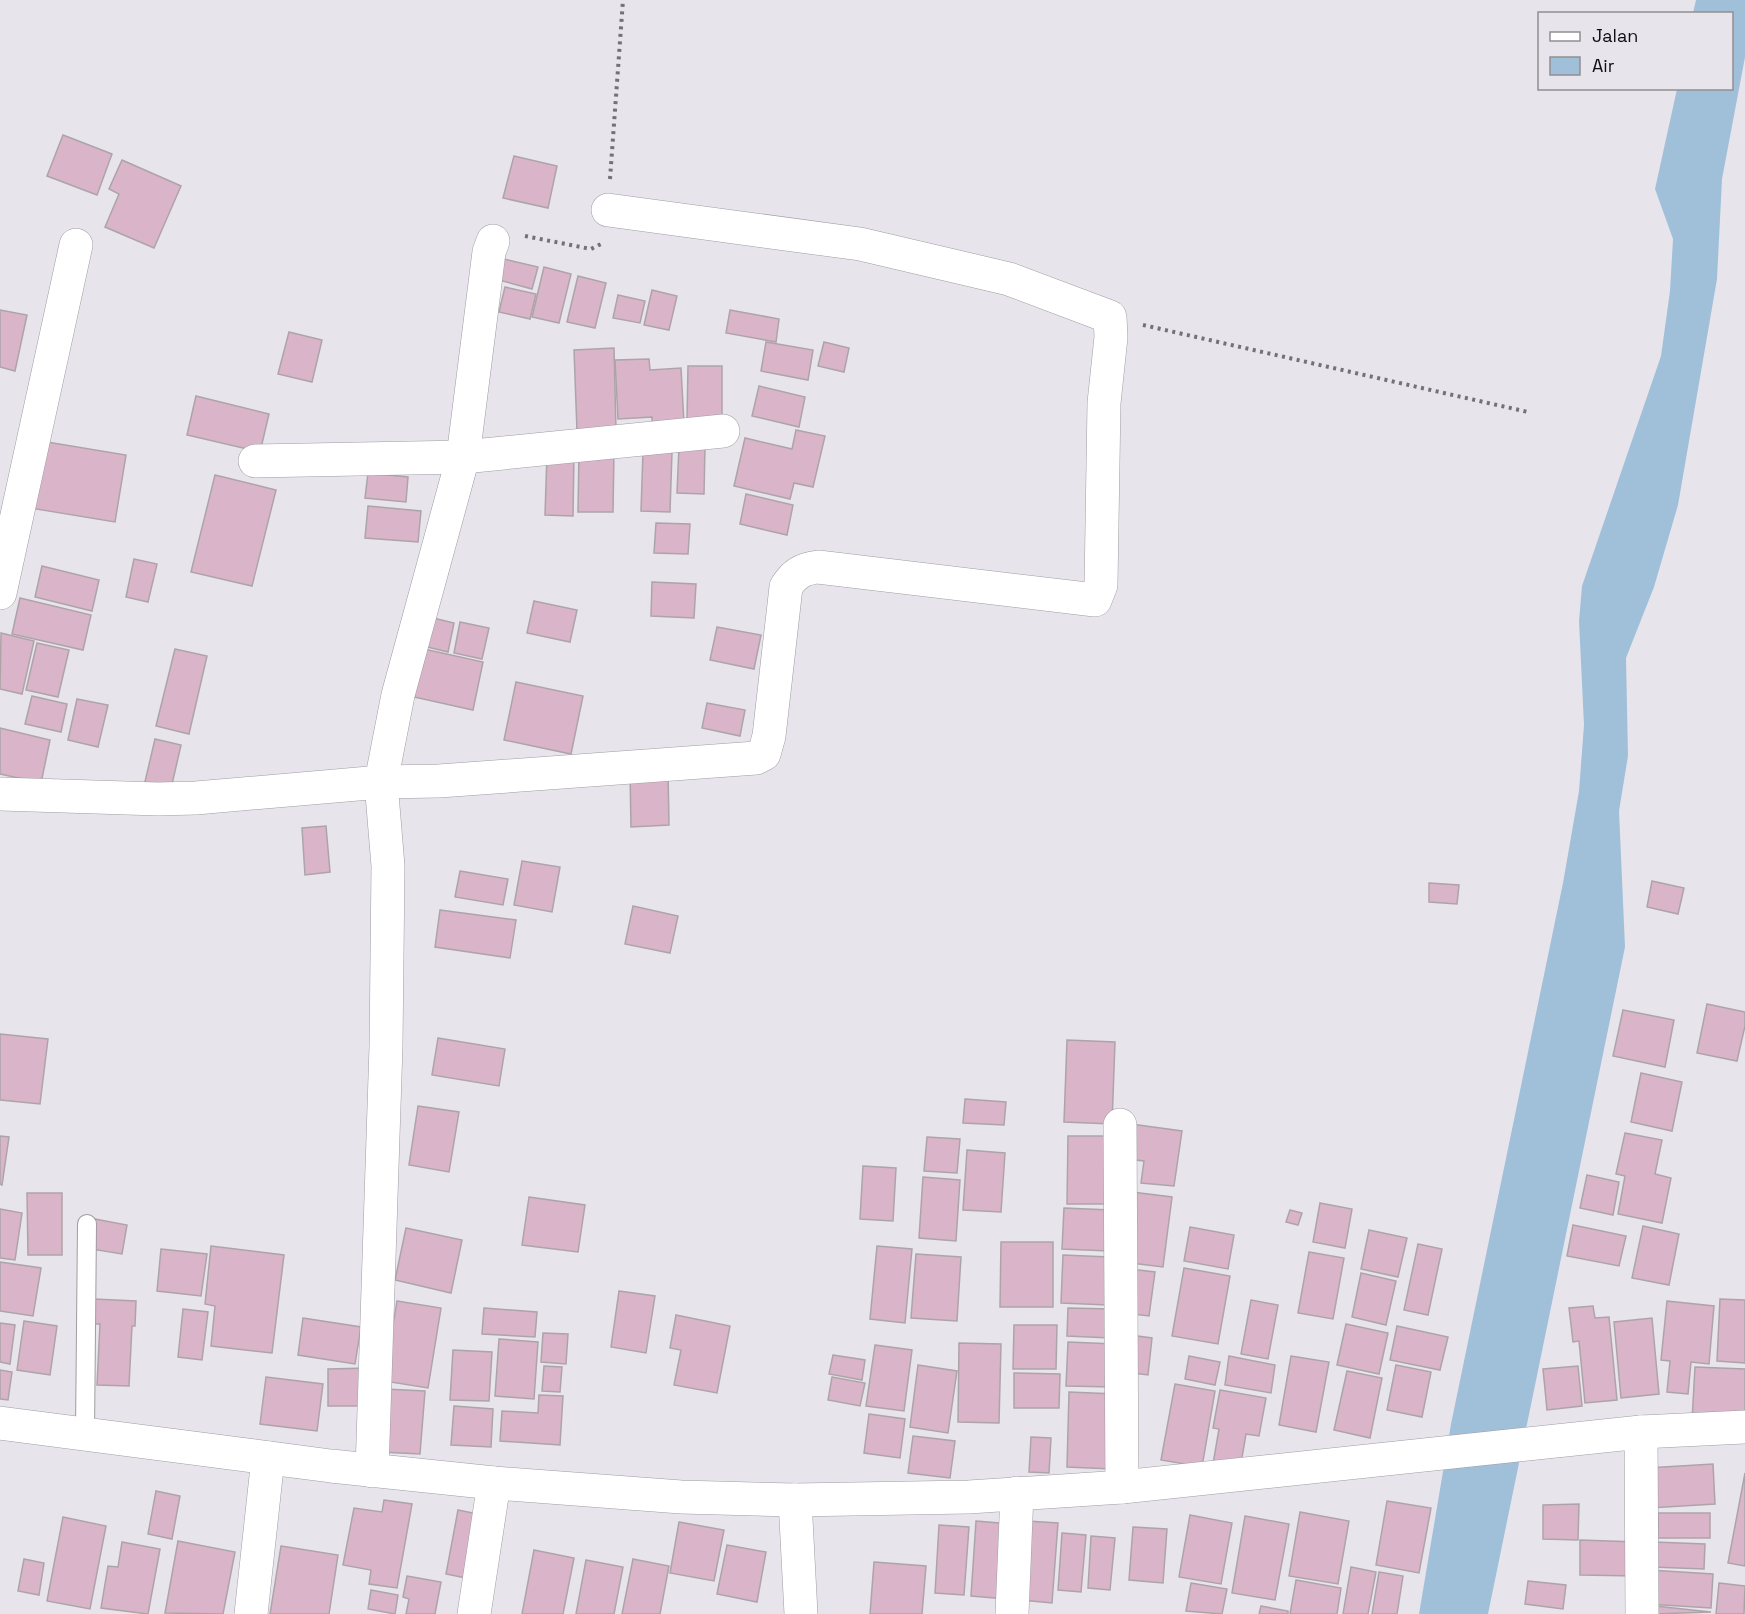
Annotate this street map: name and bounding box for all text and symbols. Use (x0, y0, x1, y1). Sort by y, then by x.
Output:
legend (1538, 12, 1733, 90)
text: Jalan (1592, 24, 1638, 47)
text: Air (1592, 54, 1615, 77)

